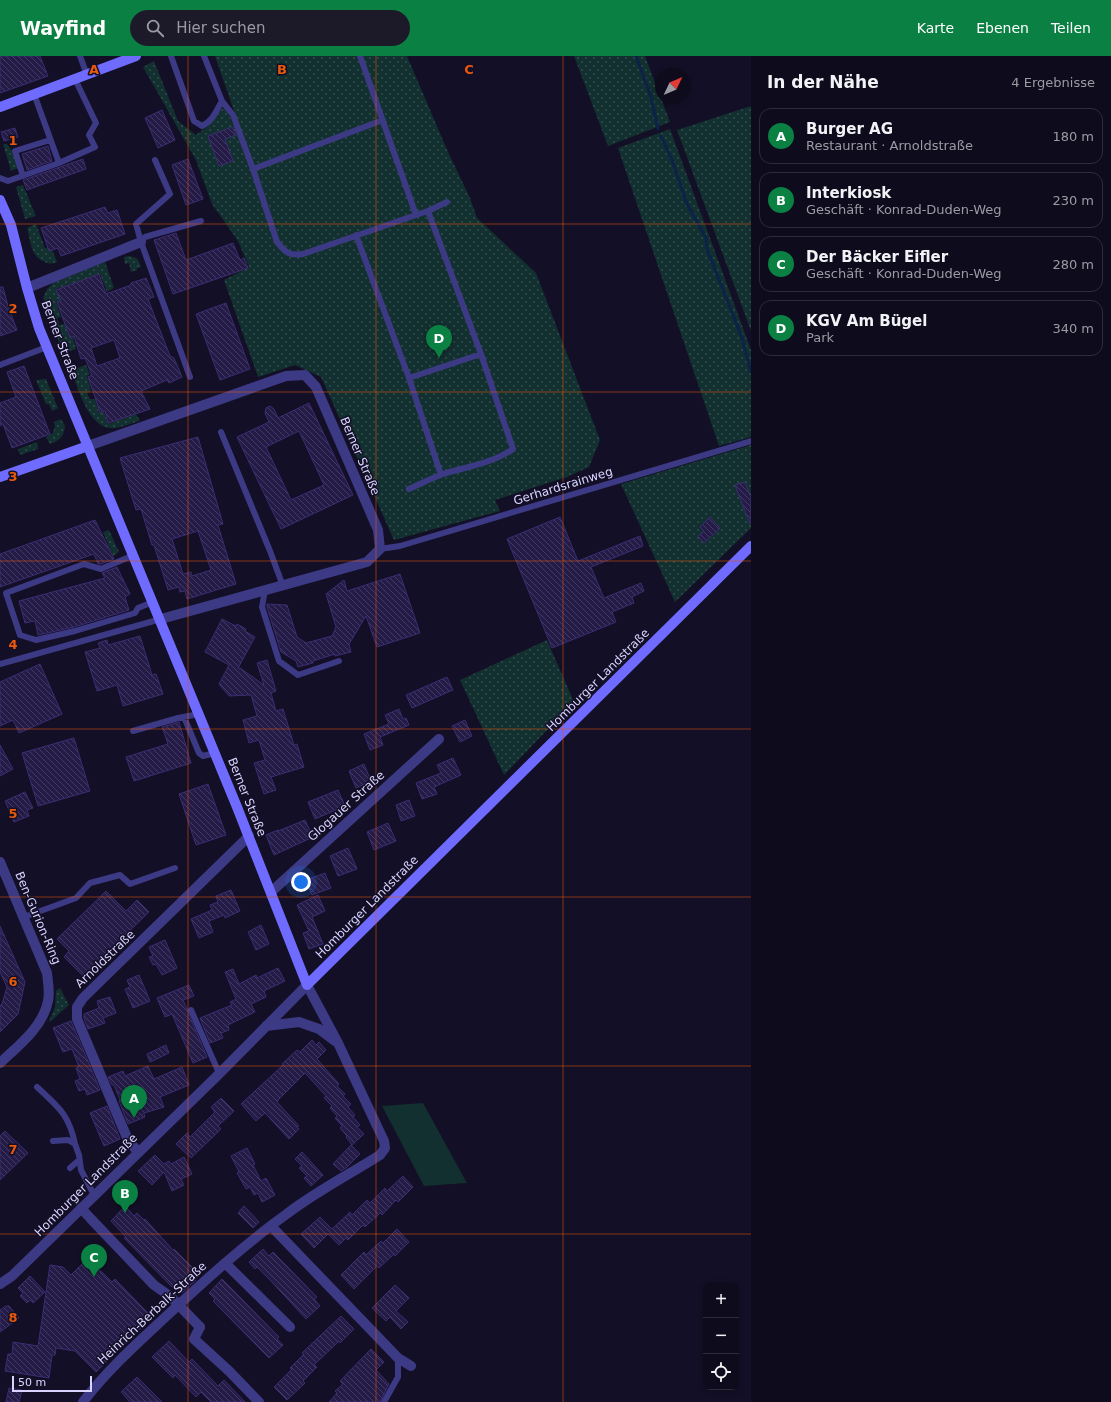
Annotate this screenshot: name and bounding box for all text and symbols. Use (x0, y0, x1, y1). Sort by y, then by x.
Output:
search box (130, 10, 410, 46)
text: Wayfind (20, 17, 106, 39)
icon: search (144, 17, 166, 39)
text: Hier suchen (176, 19, 266, 37)
text: Karte (917, 20, 954, 36)
text: Ebenen (976, 20, 1029, 36)
text: Teilen (1051, 20, 1091, 36)
text: A (89, 62, 99, 77)
text: B (277, 62, 287, 77)
text: C (464, 62, 474, 77)
north arrow (655, 68, 691, 104)
text: In der Nähe (767, 72, 879, 92)
text: 4 Ergebnisse (1011, 75, 1095, 90)
text: Burger AG (806, 120, 893, 138)
text: A (776, 129, 786, 144)
text: 180 m (1052, 129, 1094, 144)
text: 1 (8, 133, 18, 148)
text: Restaurant · Arnoldstraße (806, 138, 973, 153)
text: Interkiosk (806, 184, 891, 202)
text: B (776, 193, 786, 208)
text: 230 m (1052, 193, 1094, 208)
text: Geschäft · Konrad-Duden-Weg (806, 202, 1002, 217)
text: Der Bäcker Eifler (806, 248, 948, 266)
text: C (776, 257, 786, 272)
text: 280 m (1052, 257, 1094, 272)
text: Geschäft · Konrad-Duden-Weg (806, 266, 1002, 281)
street label: Berner Straße (38, 298, 82, 382)
text: 2 (8, 301, 18, 316)
text: KGV Am Bügel (806, 312, 927, 330)
text: D (776, 321, 786, 336)
text: 340 m (1052, 321, 1094, 336)
pin: D (426, 325, 452, 358)
text: Park (806, 330, 834, 345)
street label: Berner Straße (337, 415, 383, 497)
street label: Gerhardsrainweg (512, 464, 614, 508)
text: 3 (8, 469, 18, 484)
street label: Homburger Landstraße (544, 626, 652, 734)
text: 4 (8, 637, 18, 652)
street label: Berner Straße (225, 756, 269, 838)
street label: Glogauer Straße (305, 768, 387, 844)
text: 5 (8, 806, 18, 821)
street label: Homburger Landstraße (313, 853, 421, 961)
street label: Ben-Gurion-Ring (12, 870, 64, 966)
your location (291, 872, 311, 892)
street label: Arnoldstraße (72, 927, 138, 991)
text: 6 (8, 974, 18, 989)
pin: A (121, 1085, 147, 1118)
street label: Homburger Landstraße (32, 1131, 140, 1239)
text: 7 (8, 1142, 18, 1157)
pin: B (112, 1180, 138, 1213)
pin: C (81, 1244, 107, 1277)
street label: Heinrich-Berbalk-Straße (95, 1259, 209, 1367)
map controls (703, 1282, 739, 1390)
button: + (703, 1282, 739, 1318)
text: 8 (8, 1310, 18, 1325)
button: − (703, 1318, 739, 1354)
button: locate (703, 1354, 739, 1390)
scale bar (12, 1374, 92, 1393)
text: 50 m (18, 1376, 46, 1389)

